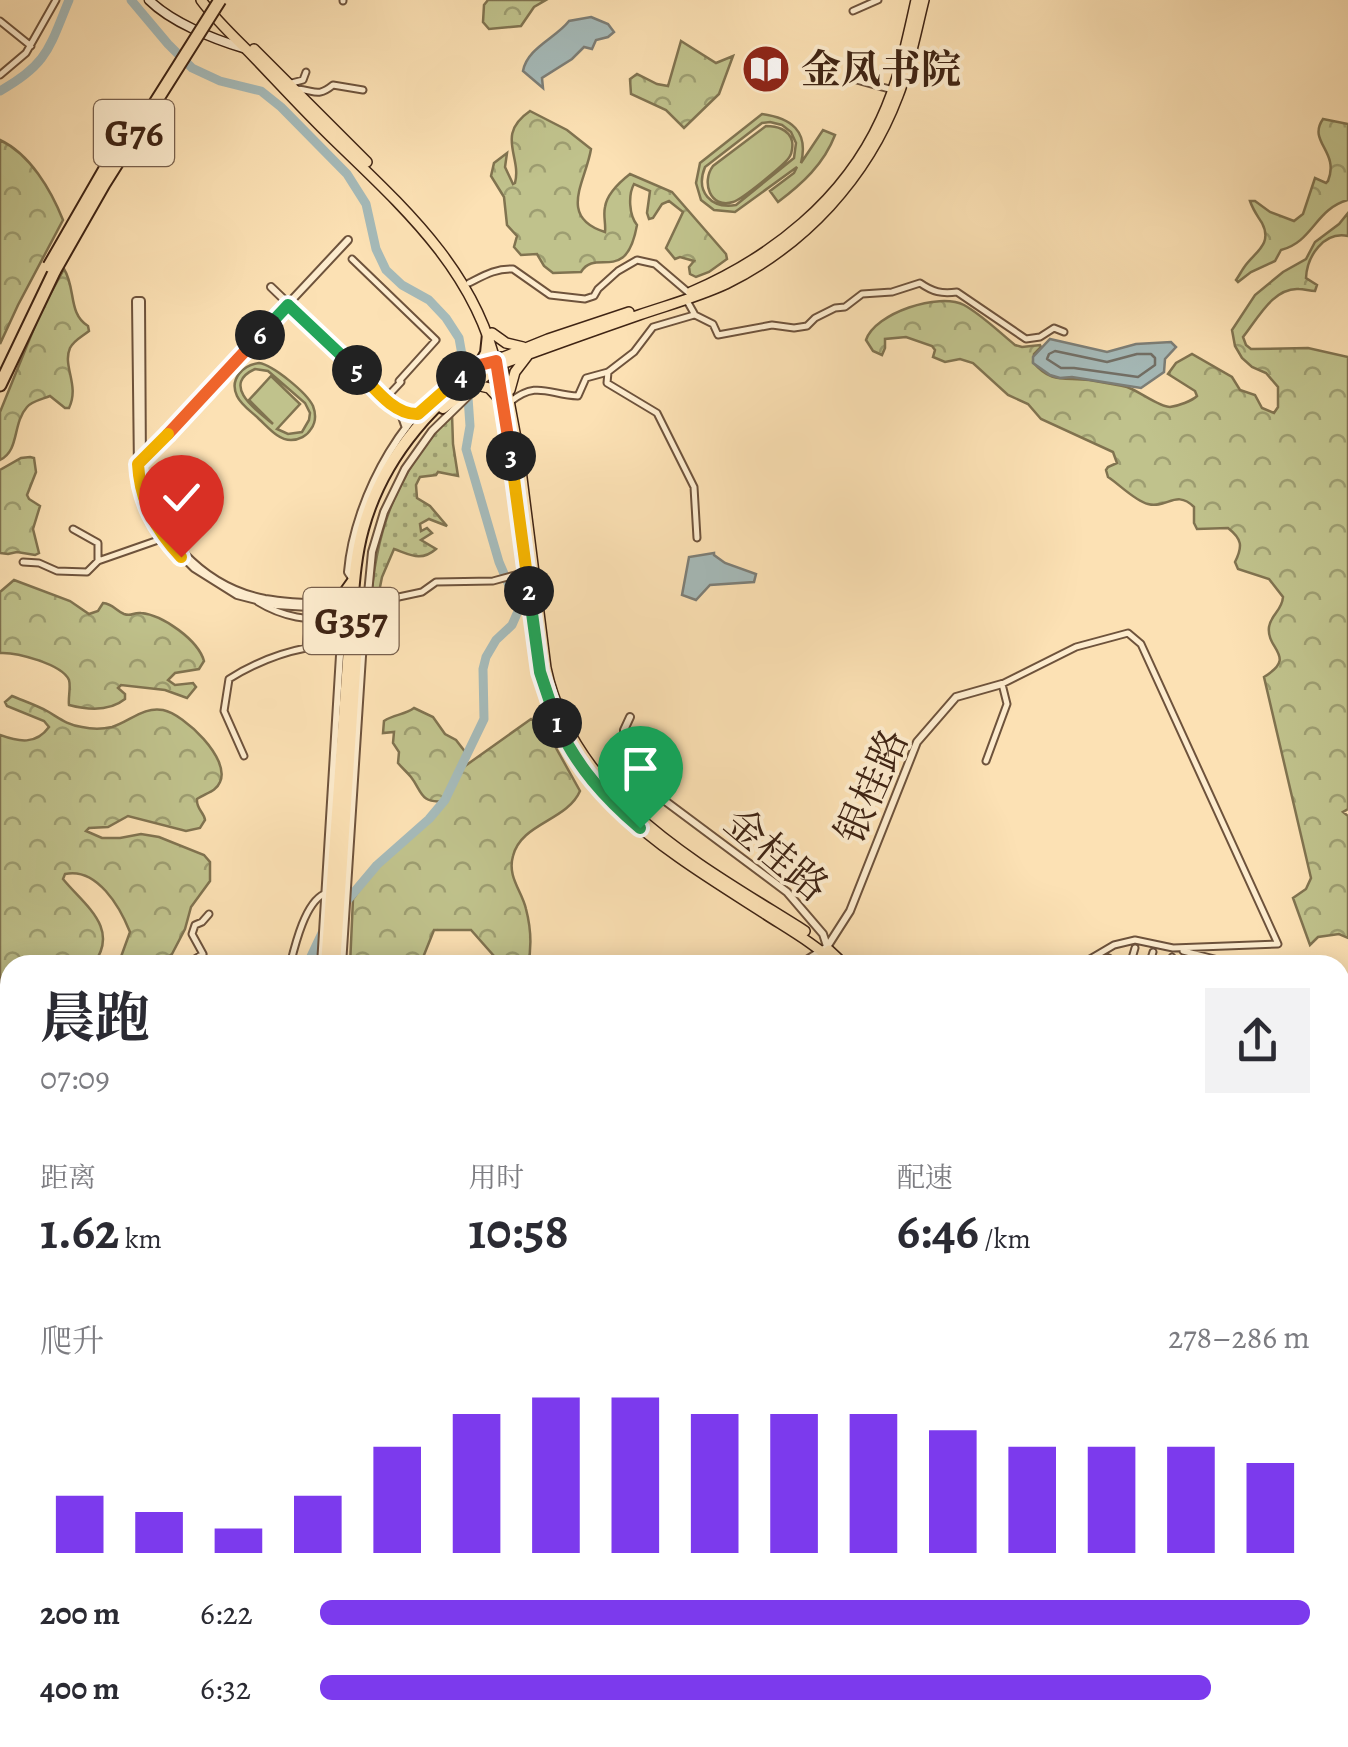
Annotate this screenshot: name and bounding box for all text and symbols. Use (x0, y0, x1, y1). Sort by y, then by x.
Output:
place label: 金凤书院 (801, 42, 961, 97)
library icon: 金凤书院 (740, 43, 792, 95)
road number: G76 (94, 100, 174, 166)
pin: 6 (235, 310, 285, 360)
text: 6 (253, 316, 267, 354)
pin: 5 (332, 345, 382, 395)
text: 5 (351, 351, 363, 389)
pin: 4 (436, 351, 486, 401)
text: 4 (454, 357, 468, 395)
pin: 3 (486, 431, 536, 481)
text: 3 (505, 437, 517, 475)
pin (139, 455, 224, 558)
icon: check (154, 470, 209, 525)
pin: 2 (504, 566, 554, 616)
text: 2 (522, 572, 536, 610)
road number: G357 (304, 588, 398, 654)
pin: 1 (532, 698, 582, 748)
text: 1 (552, 704, 562, 742)
street label: 银桂路 (822, 720, 921, 852)
pin (598, 726, 683, 829)
icon: arrive (613, 741, 668, 796)
street label: 金桂路 (713, 795, 840, 914)
text: 晨跑 (40, 981, 150, 1056)
button: share (1205, 988, 1310, 1093)
text: 07:09 (40, 1056, 110, 1100)
text: 距离 (40, 1159, 96, 1197)
text: 用时 (468, 1159, 524, 1197)
text: 配速 (897, 1159, 953, 1197)
text: 1.62 (40, 1197, 119, 1265)
text: 10:58 (468, 1197, 569, 1265)
text: 6:46 (897, 1197, 979, 1265)
text: km (119, 1220, 162, 1258)
text: /km (979, 1220, 1031, 1258)
text: 278–286 m (1168, 1315, 1310, 1359)
text: 爬升 (40, 1319, 104, 1363)
text: 200 m (40, 1591, 120, 1635)
text: 6:22 (200, 1591, 253, 1635)
text: 400 m (40, 1666, 120, 1710)
text: 6:32 (200, 1666, 251, 1710)

